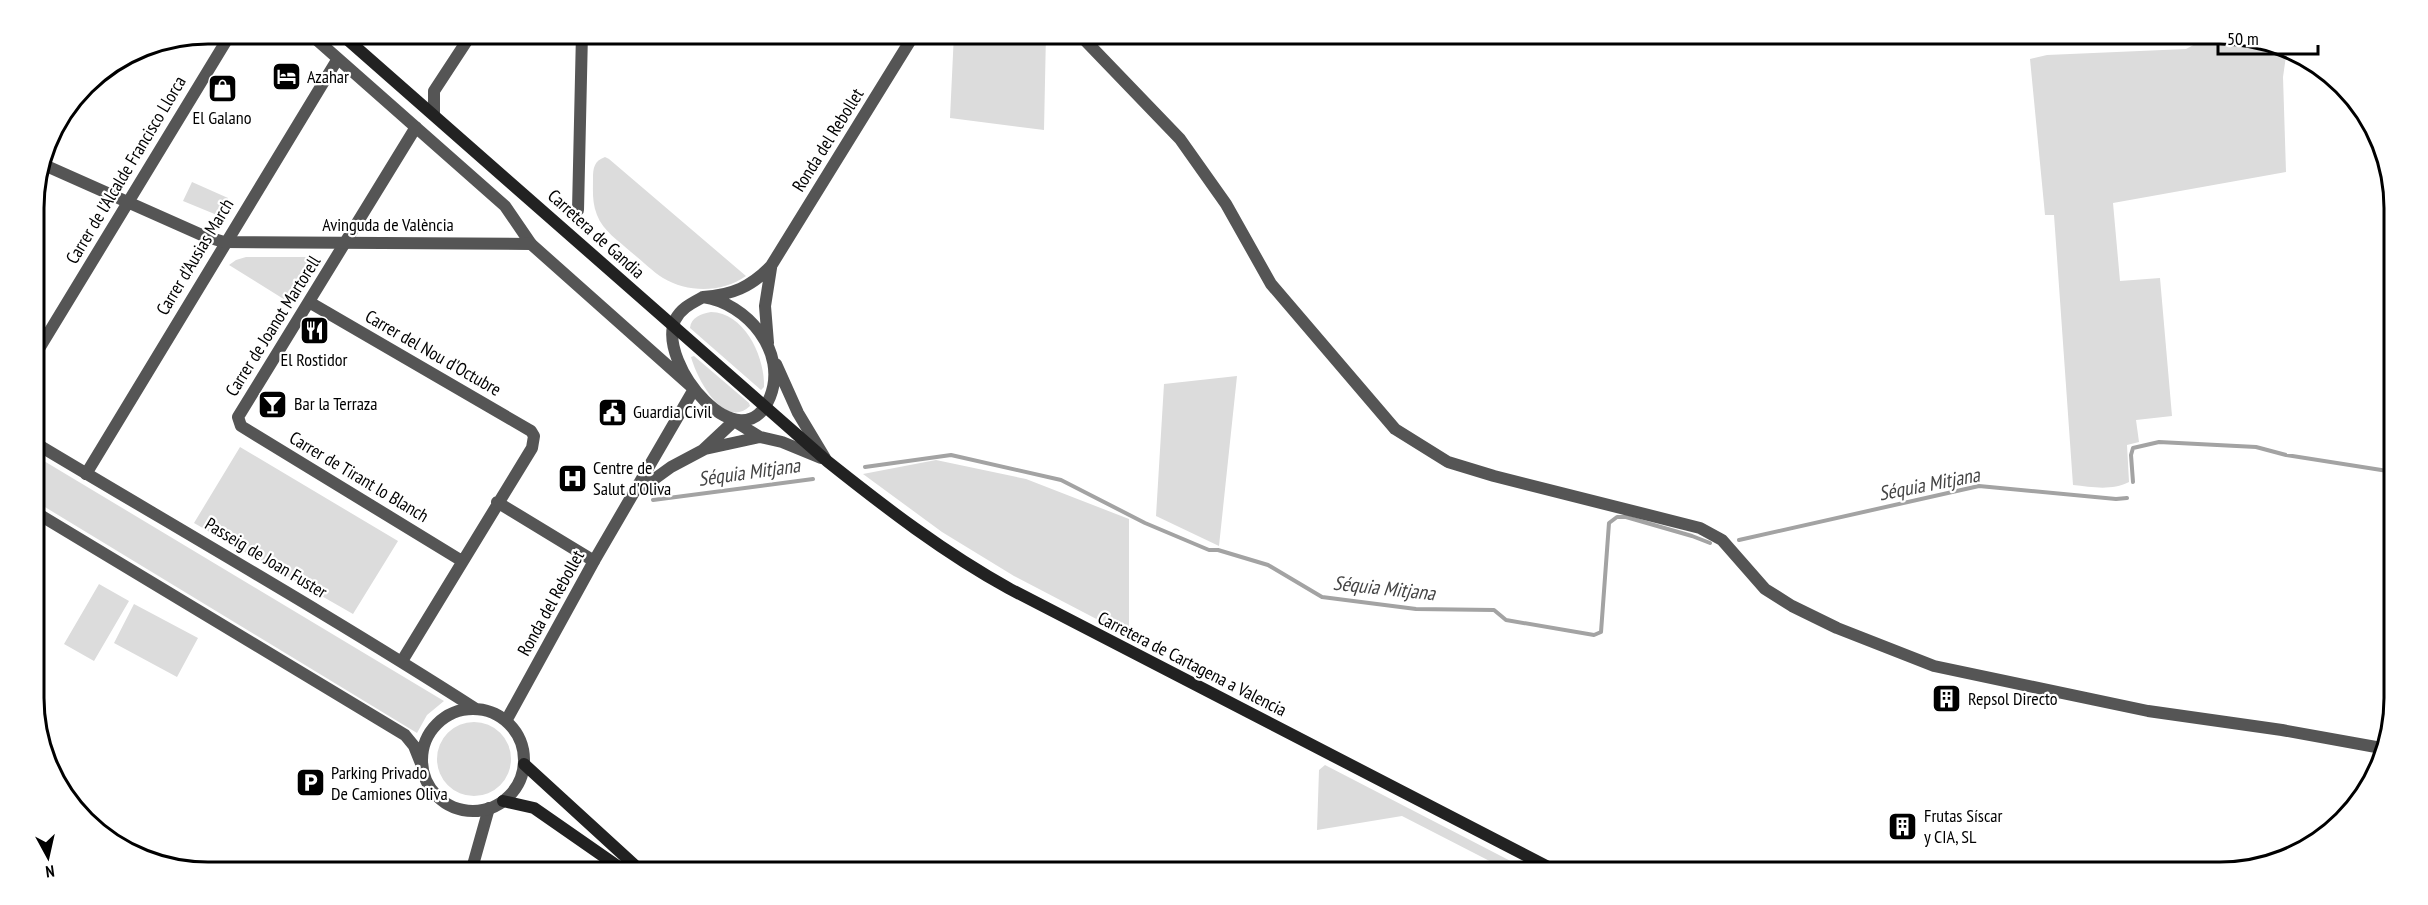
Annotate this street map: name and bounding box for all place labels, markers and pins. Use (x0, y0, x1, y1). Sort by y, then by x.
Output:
hotel icon: Azahar (270, 61, 302, 93)
place label: Azahar (307, 65, 349, 88)
shop icon: El Galano (206, 73, 238, 105)
place label: El Galano (193, 106, 252, 129)
restaurant icon: El Rostidor (298, 315, 330, 347)
place label: El Rostidor (281, 348, 348, 371)
bar icon: Bar la Terraza (257, 388, 289, 420)
place label: Bar la Terraza (294, 392, 378, 415)
public building icon: Guardia Civil (596, 396, 628, 428)
place label: Guardia Civil (633, 400, 713, 423)
place label: Centre de Salut d'Oliva (593, 456, 671, 500)
hospital icon: Centre de Salut d'Oliva (556, 462, 588, 494)
building icon: Repsol Directo (1931, 683, 1963, 715)
place label: Repsol Directo (1968, 687, 2058, 710)
place label: Parking Privado De Camiones Oliva (331, 761, 448, 805)
parking icon: Parking Privado De Camiones Oliva (294, 767, 326, 799)
place label: Frutas Síscar y CIA, SL (1924, 804, 2003, 848)
building icon: Frutas Síscar y CIA, SL (1887, 810, 1919, 842)

